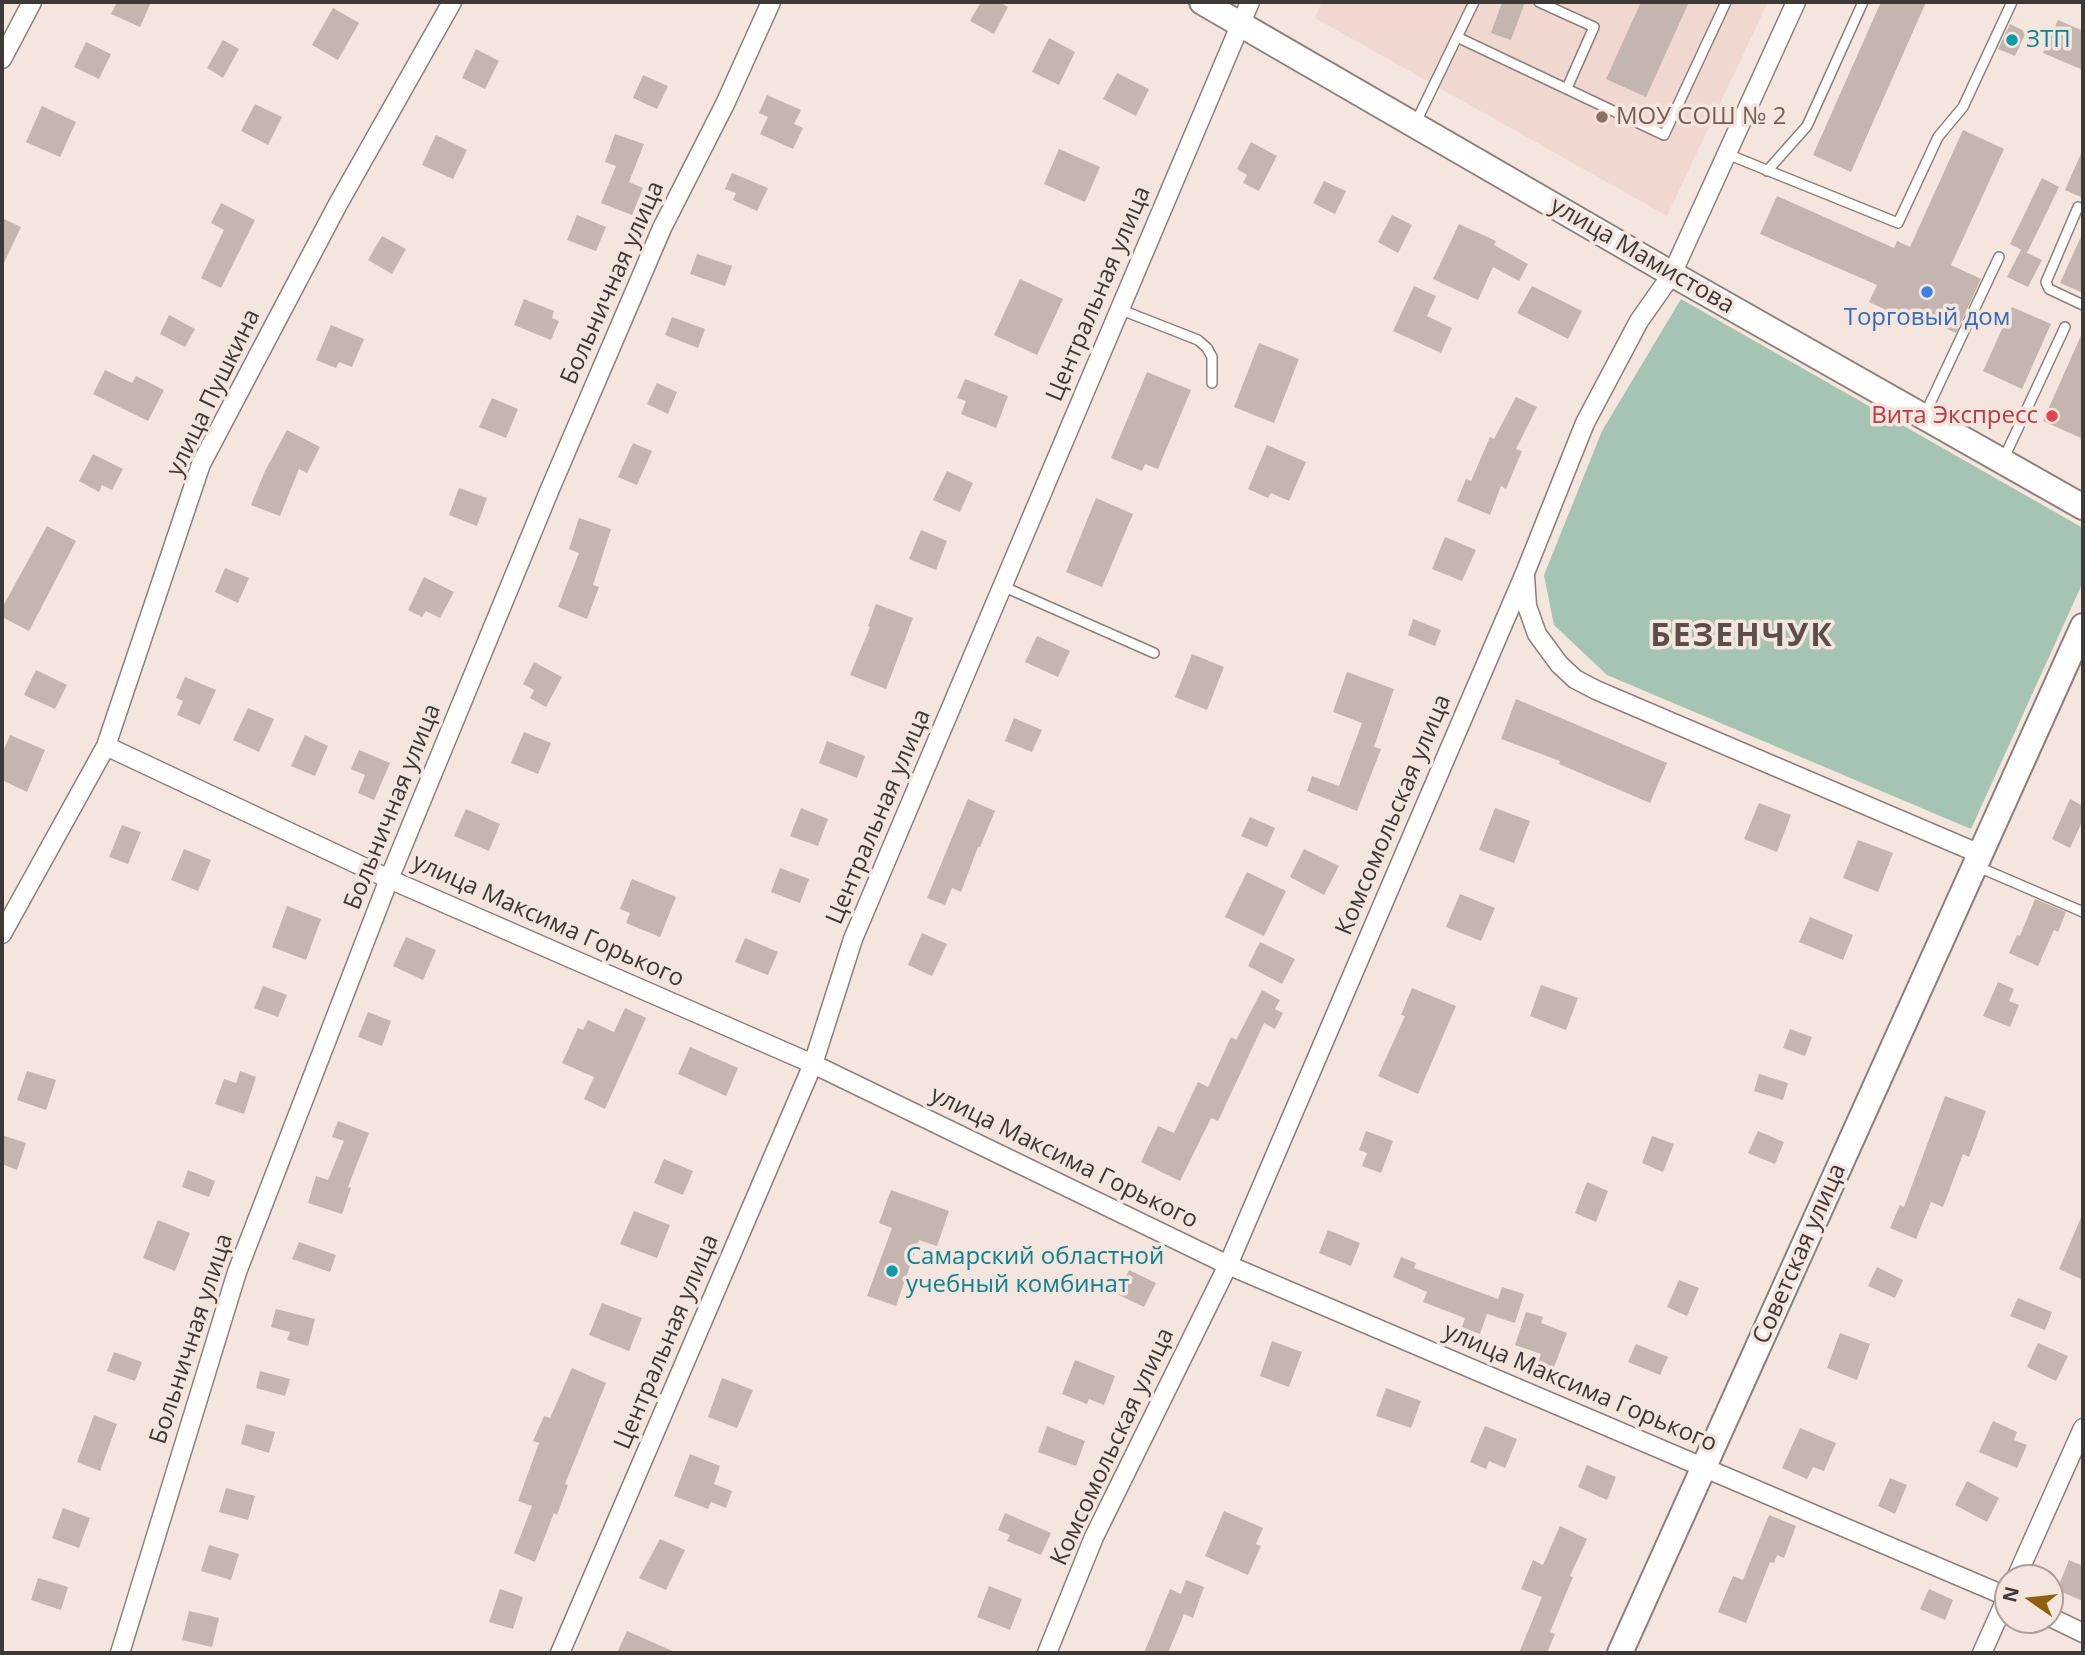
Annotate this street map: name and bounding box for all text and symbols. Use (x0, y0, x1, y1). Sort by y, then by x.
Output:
place label: ЗТП (2026, 26, 2071, 54)
marker: ЗТП (2004, 32, 2020, 48)
place label: МОУ СОШ № 2 (1616, 103, 1786, 131)
marker: МОУ СОШ № 2 (1594, 109, 1610, 125)
street label: Больничная улица (555, 177, 671, 389)
street label: Центральная улица (1041, 182, 1157, 406)
street label: улица Мамистова (1545, 192, 1739, 320)
marker: Торговый дом (1919, 284, 1935, 300)
place label: Торговый дом (1844, 304, 2010, 332)
street label: улица Пушкина (161, 305, 267, 481)
place label: Вита Экспресс (1871, 402, 2038, 430)
marker: Вита Экспресс (2044, 408, 2060, 424)
district label: БЕЗЕНЧУК (1651, 618, 1833, 656)
street label: Комсомольская улица (1330, 690, 1458, 940)
street label: Больничная улица (339, 700, 447, 914)
street label: Центральная улица (821, 705, 937, 929)
street label: улица Максима Горького (408, 848, 688, 994)
street label: улица Максима Горького (925, 1081, 1203, 1235)
street label: Советская улица (1747, 1159, 1853, 1349)
street label: Больничная улица (144, 1230, 240, 1448)
street label: Центральная улица (609, 1230, 725, 1454)
place label: Самарский областной учебный комбинат (906, 1243, 1164, 1299)
marker: Самарский областной учебный комбинат (884, 1263, 900, 1279)
street label: улица Максима Горького (1439, 1317, 1721, 1459)
street label: Комсомольская улица (1045, 1324, 1181, 1570)
north arrow (1994, 1564, 2064, 1634)
text: N (1996, 1584, 2025, 1605)

